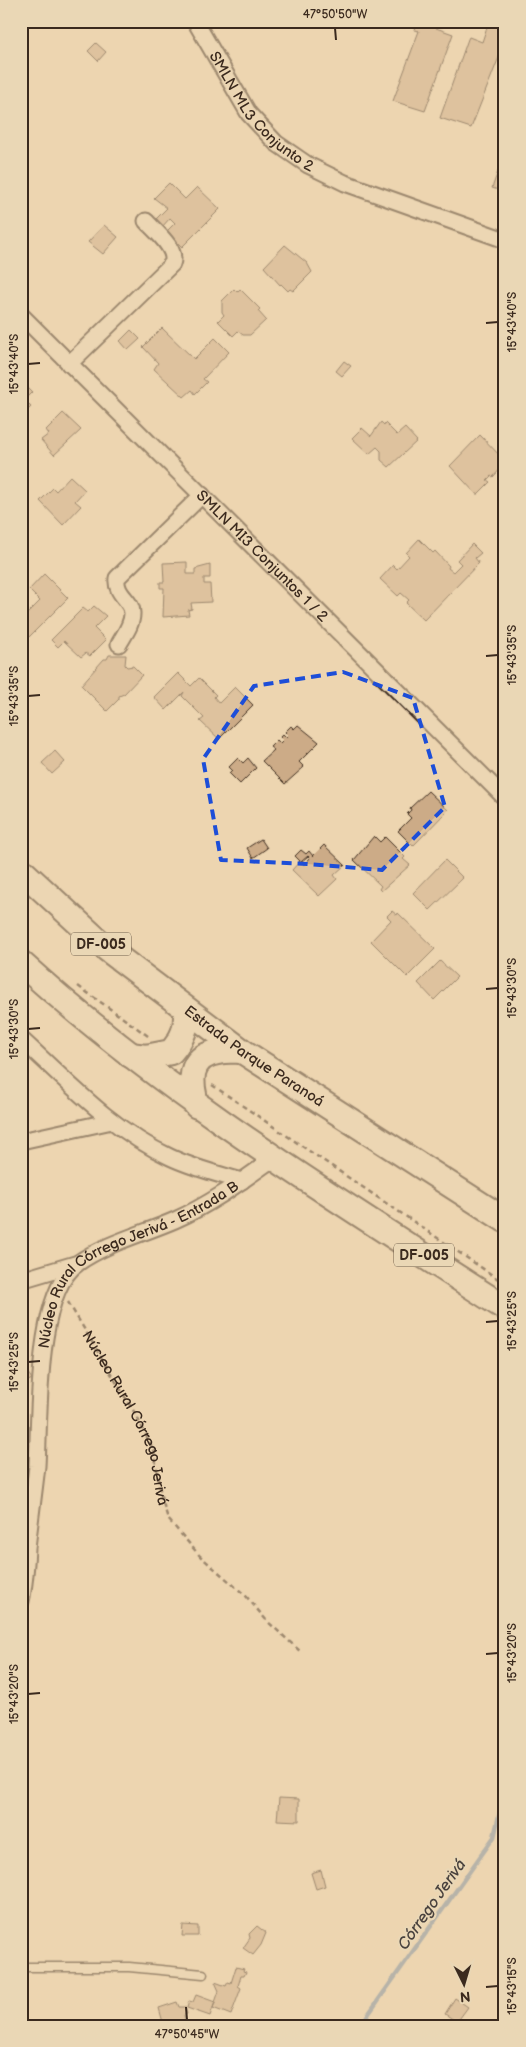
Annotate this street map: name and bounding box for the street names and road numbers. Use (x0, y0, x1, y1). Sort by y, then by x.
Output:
street label: SMLN ML3 Conjunto 2 (205, 48, 317, 176)
street label: SMLN MI3 Conjuntos 1 / 2 (192, 486, 332, 626)
road number: DF-005 (71, 932, 131, 956)
street label: Estrada Parque Paranoá (180, 1002, 328, 1111)
street label: Núcleo Rural Córrego Jerivá - Entrada B (35, 1177, 243, 1350)
road number: DF-005 (394, 1244, 454, 1266)
street label: Núcleo Rural Córrego Jerivá (77, 1327, 172, 1508)

